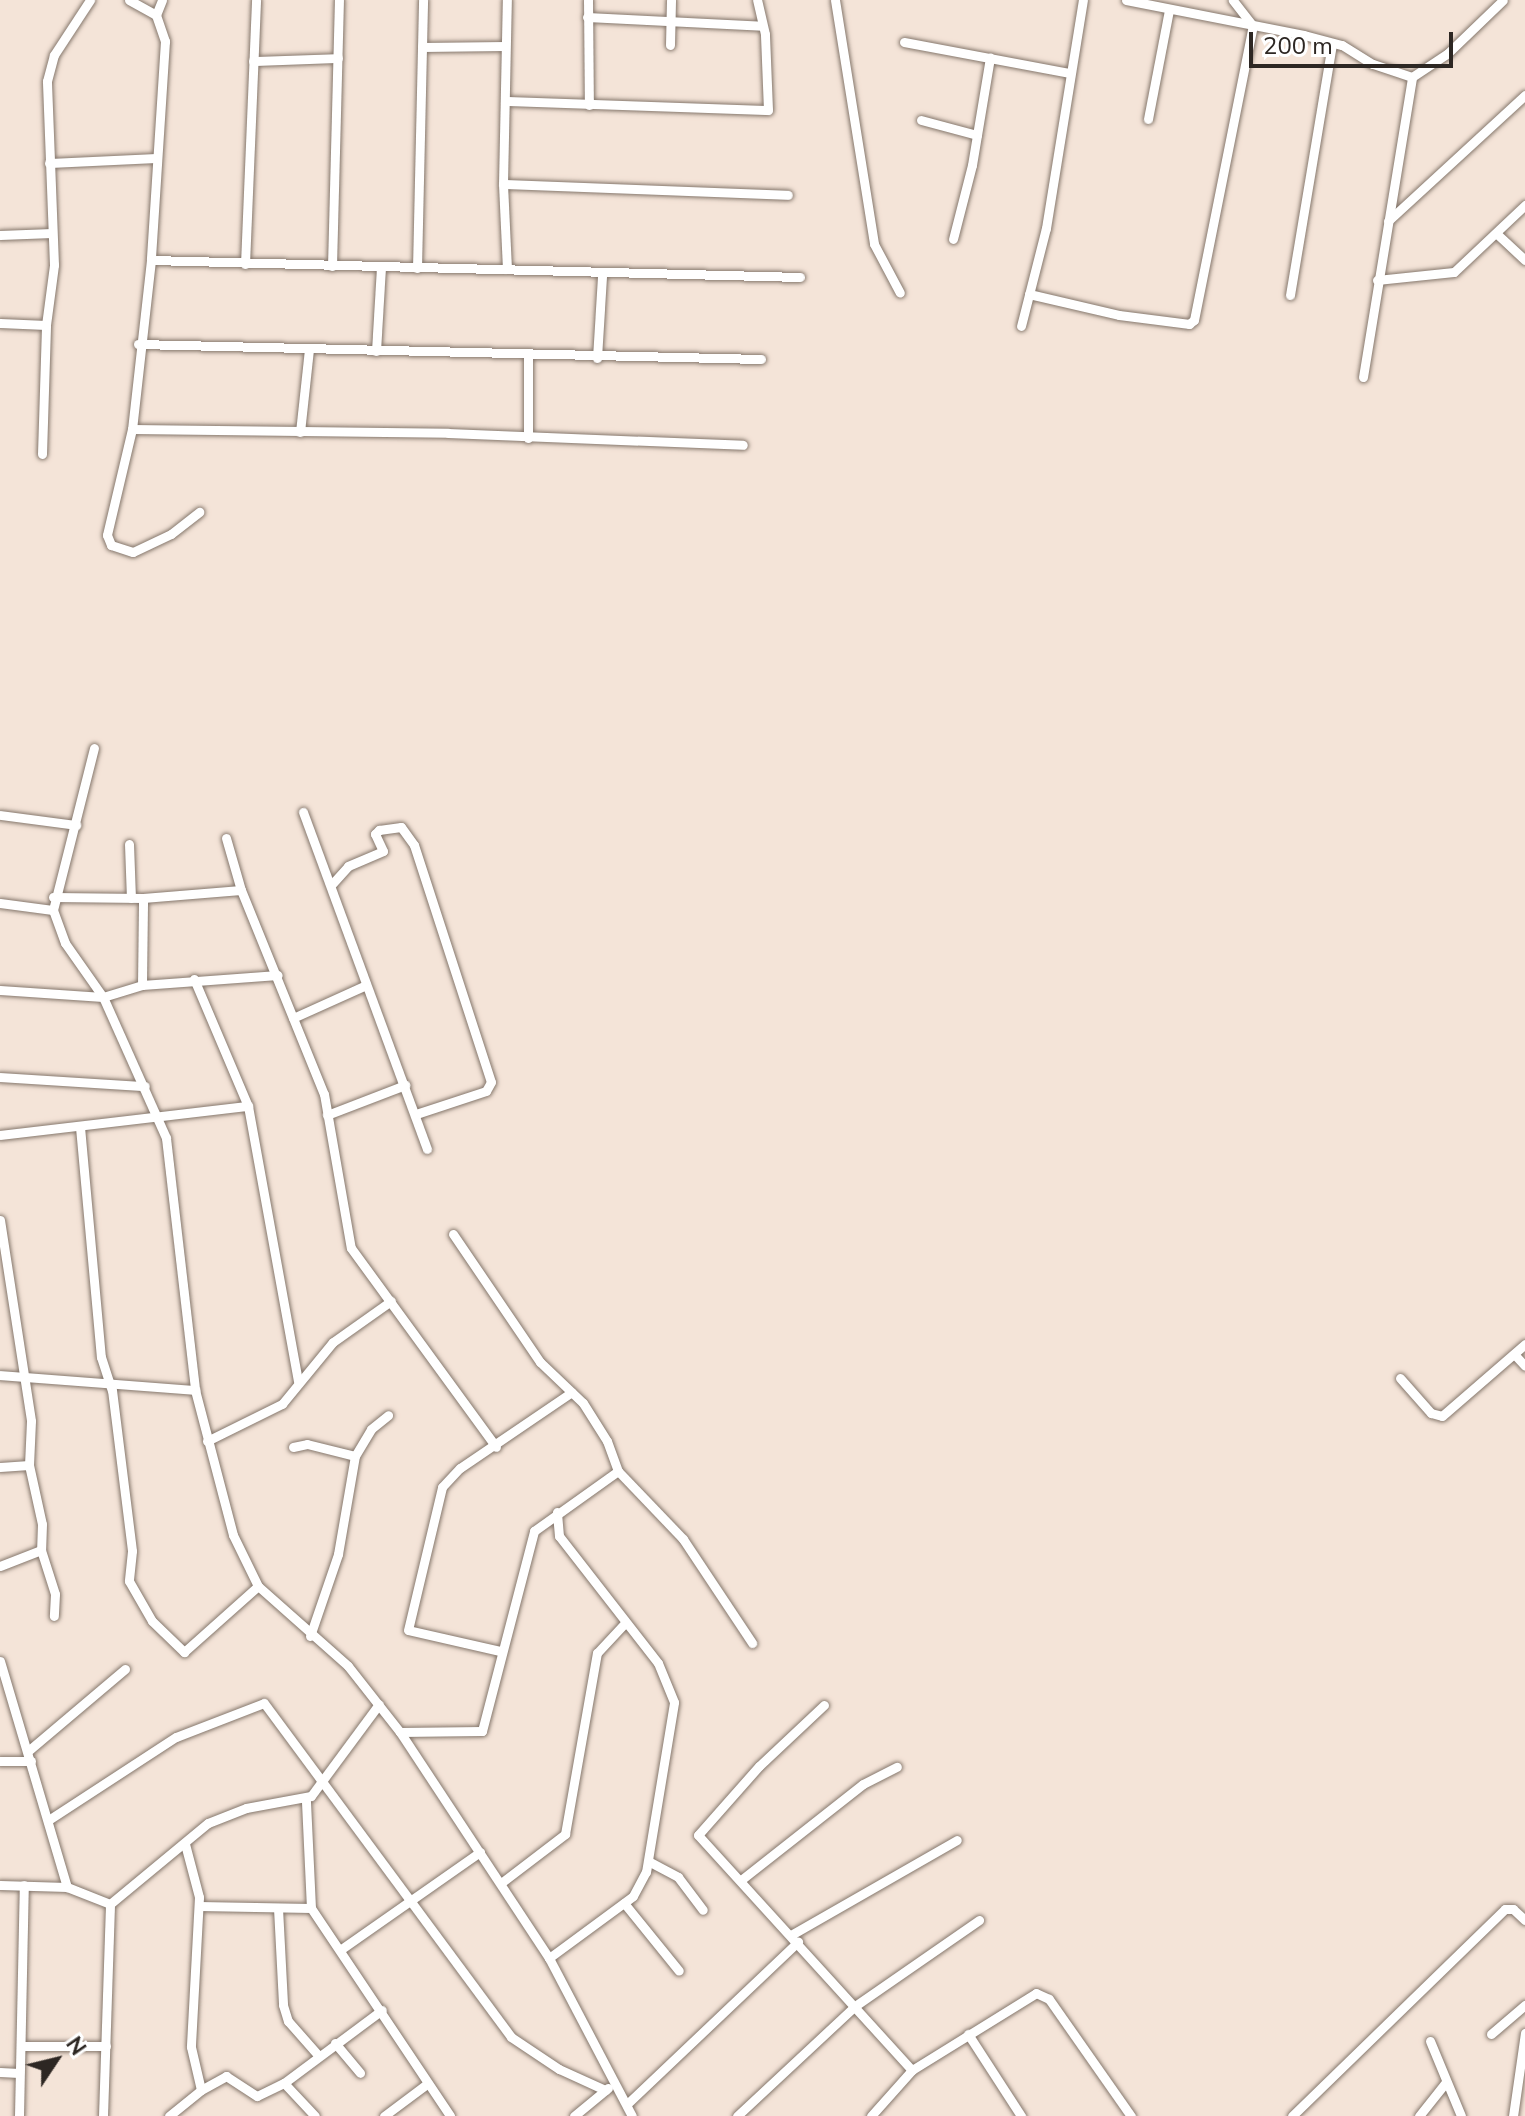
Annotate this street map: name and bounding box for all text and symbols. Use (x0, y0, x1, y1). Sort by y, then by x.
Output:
scale bar (1253, 16, 1457, 66)
text: 200 m (1263, 30, 1333, 62)
north arrow (16, 2020, 96, 2100)
text: N (59, 2031, 93, 2062)

